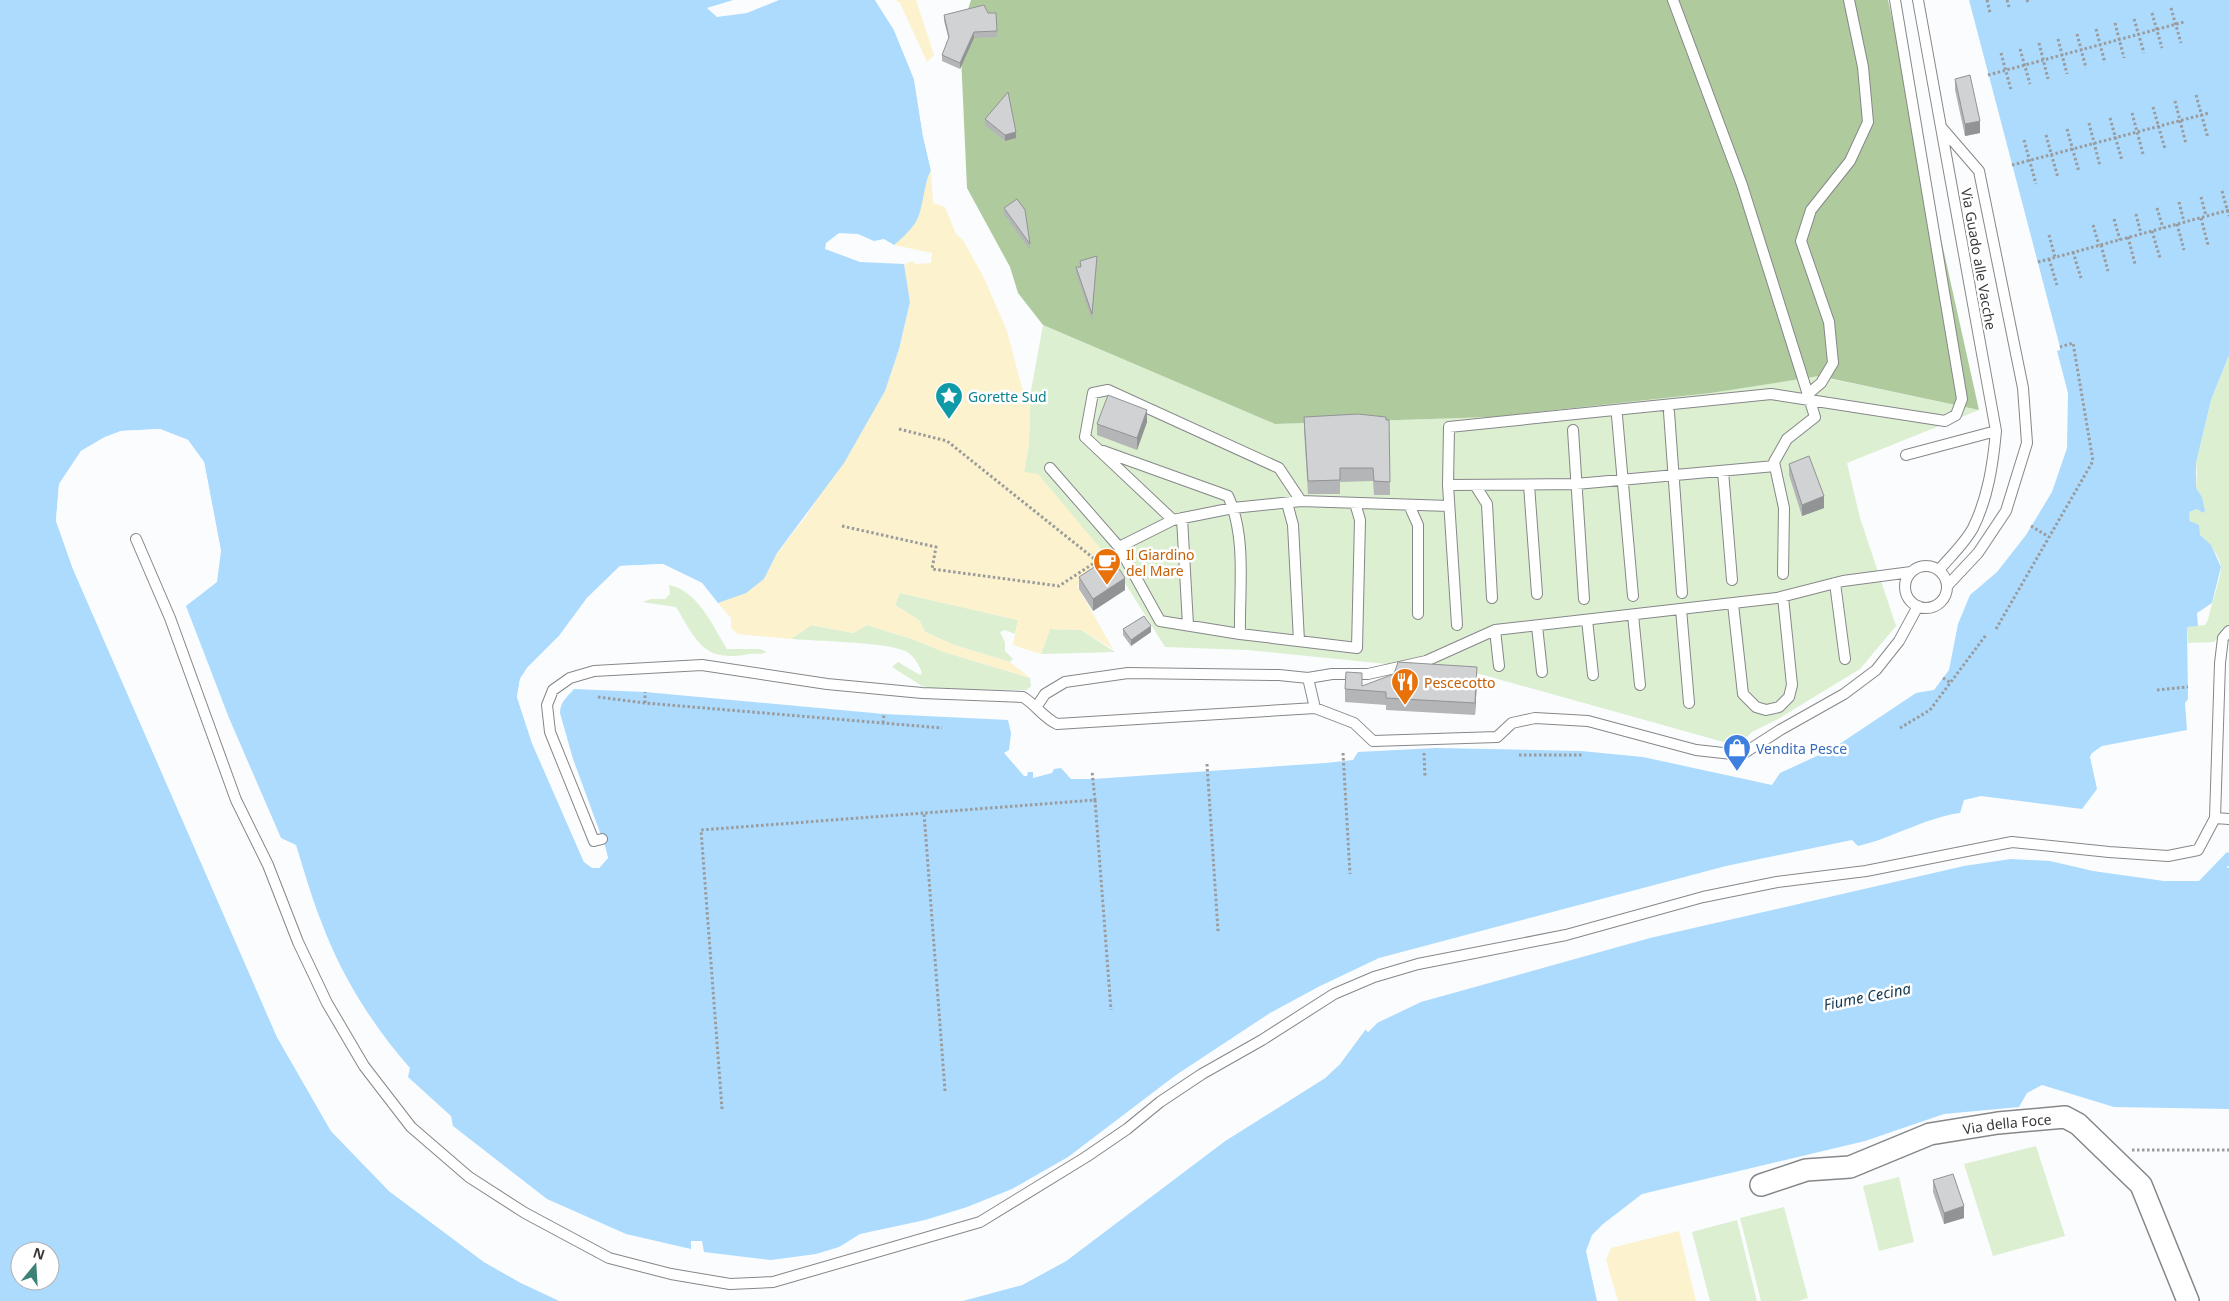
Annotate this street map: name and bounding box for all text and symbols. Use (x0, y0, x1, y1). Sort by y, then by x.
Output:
street label: Via Guado alle Vacche (1957, 187, 2001, 331)
place icon: Gorette Sud (934, 381, 964, 420)
place label: Gorette Sud (968, 387, 1047, 406)
place label: Il Giardino del Mare (1126, 545, 1195, 580)
cafe icon: Il Giardino del Mare (1092, 547, 1122, 586)
restaurant icon: Pescecotto (1390, 667, 1420, 706)
place label: Pescecotto (1424, 673, 1495, 692)
shop icon: Vendita Pesce (1722, 733, 1752, 772)
place label: Vendita Pesce (1756, 739, 1847, 758)
water label: Fiume Cecina (1822, 978, 1913, 1014)
street label: Via della Foce (1961, 1109, 2052, 1138)
north arrow (10, 1241, 60, 1291)
text: N (31, 1242, 48, 1264)

